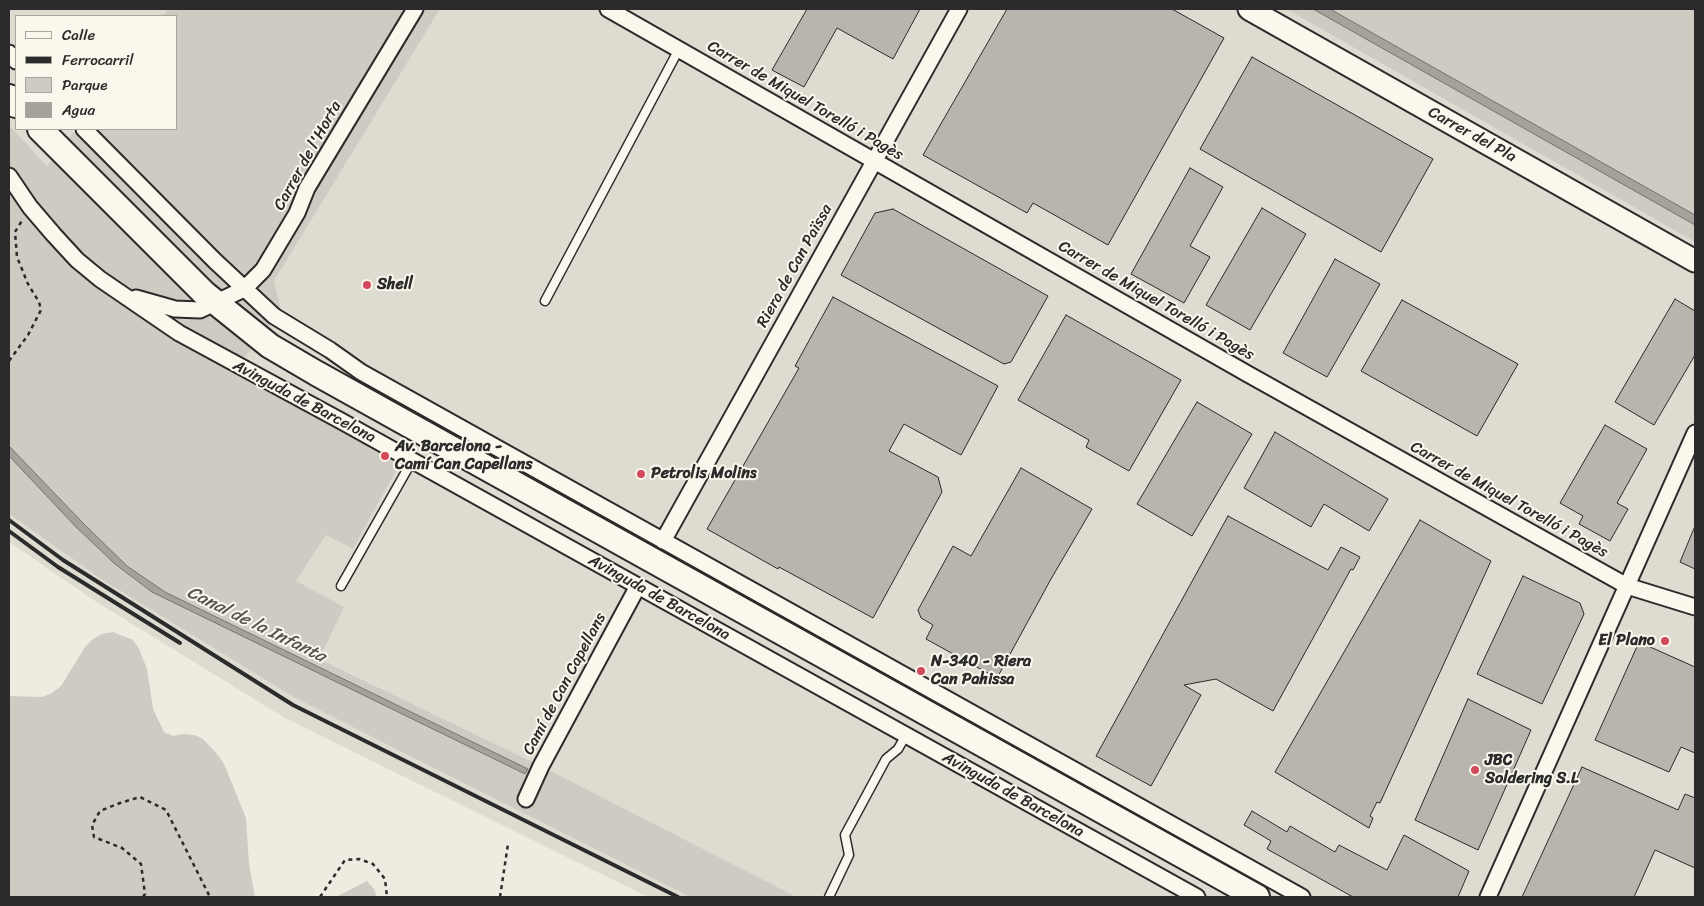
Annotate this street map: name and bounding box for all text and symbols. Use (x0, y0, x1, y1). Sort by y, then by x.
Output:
legend (15, 15, 178, 130)
text: Calle (62, 22, 95, 48)
street label: Carrer de Miquel Torelló i Pagès (704, 37, 906, 165)
text: Ferrocarril (62, 47, 134, 73)
text: Parque (62, 72, 107, 98)
text: Agua (62, 97, 95, 123)
street label: Carrer de l'Horta (270, 98, 346, 214)
street label: Carrer del Pla (1425, 103, 1519, 167)
street label: Riera de Can Païssa (753, 201, 837, 331)
street label: Carrer de Miquel Torelló i Pagès (1055, 237, 1257, 365)
place label: Shell (377, 275, 413, 295)
marker: Shell (361, 279, 373, 291)
street label: Avinguda de Barcelona (229, 356, 379, 448)
place label: Av. Barcelona - Camí Can Capellans (395, 437, 533, 475)
street label: Carrer de Miquel Torelló i Pagès (1407, 438, 1611, 562)
marker: Av. Barcelona - Camí Can Capellans (379, 450, 391, 462)
place label: Petrolis Molins (651, 464, 756, 484)
marker: Petrolis Molins (635, 468, 647, 480)
street label: Avinguda de Barcelona (585, 551, 733, 645)
water label: Canal de la Infanta (183, 582, 329, 668)
street label: Camí de Can Capellans (519, 610, 611, 758)
place label: El Plano (1598, 631, 1655, 651)
marker: El Plano (1659, 635, 1671, 647)
place label: N-340 - Riera Can Pahissa (931, 652, 1031, 690)
marker: N-340 - Riera Can Pahissa (915, 665, 927, 677)
street label: Avinguda de Barcelona (939, 748, 1087, 842)
place label: JBC Soldering S.L (1485, 751, 1579, 789)
marker: JBC Soldering S.L (1469, 764, 1481, 776)

